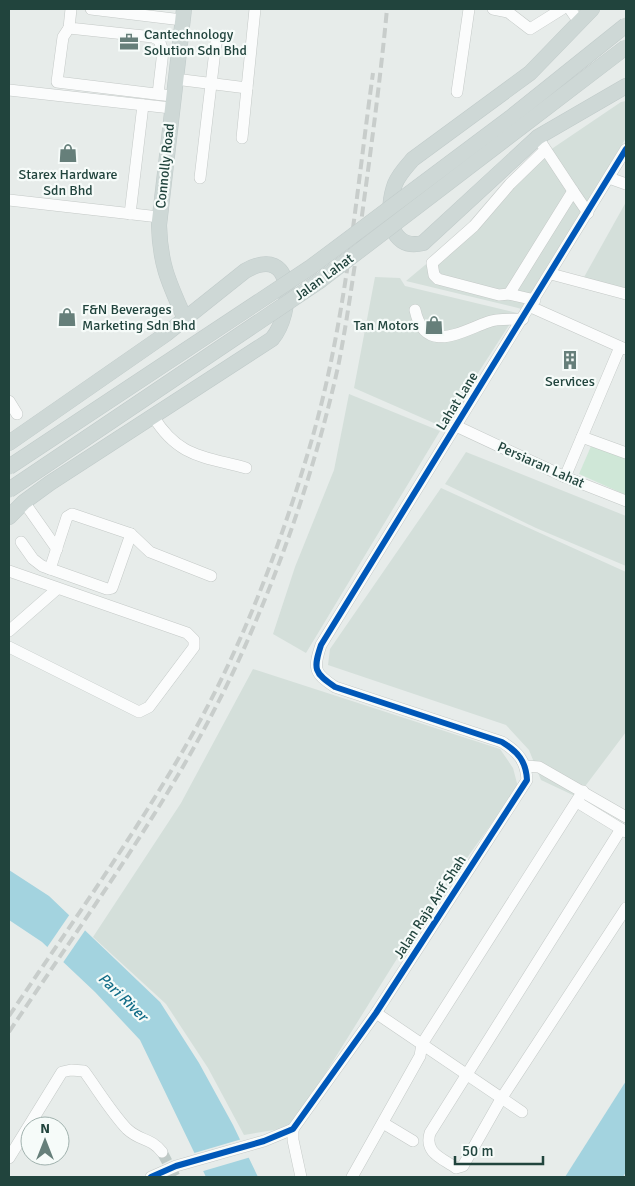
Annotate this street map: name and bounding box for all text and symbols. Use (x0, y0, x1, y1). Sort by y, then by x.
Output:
place label: Cantechnology Solution Sdn Bhd (144, 26, 247, 59)
office icon: Cantechnology Solution Sdn Bhd (118, 31, 140, 53)
street label: Connolly Road (152, 123, 178, 209)
shop icon: Starex Hardware Sdn Bhd (57, 142, 79, 164)
place label: Starex Hardware Sdn Bhd (18, 166, 118, 199)
street label: Jalan Lahat (291, 250, 357, 304)
place label: F&N Beverages Marketing Sdn Bhd (82, 301, 196, 334)
shop icon: F&N Beverages Marketing Sdn Bhd (56, 306, 78, 328)
shop icon: Tan Motors (423, 314, 445, 336)
place label: Tan Motors (354, 317, 419, 334)
building icon: Services (559, 349, 581, 371)
street label: Lahat Lane (432, 369, 482, 433)
place label: Services (545, 373, 595, 390)
street label: Persiaran Lahat (495, 438, 587, 492)
street label: Jalan Raja Arif Shah (390, 852, 470, 962)
water label: Pari River (95, 969, 153, 1027)
north arrow (20, 1116, 70, 1166)
text: N (40, 1120, 50, 1137)
scale bar (455, 1134, 542, 1166)
text: 50 m (462, 1142, 493, 1160)

